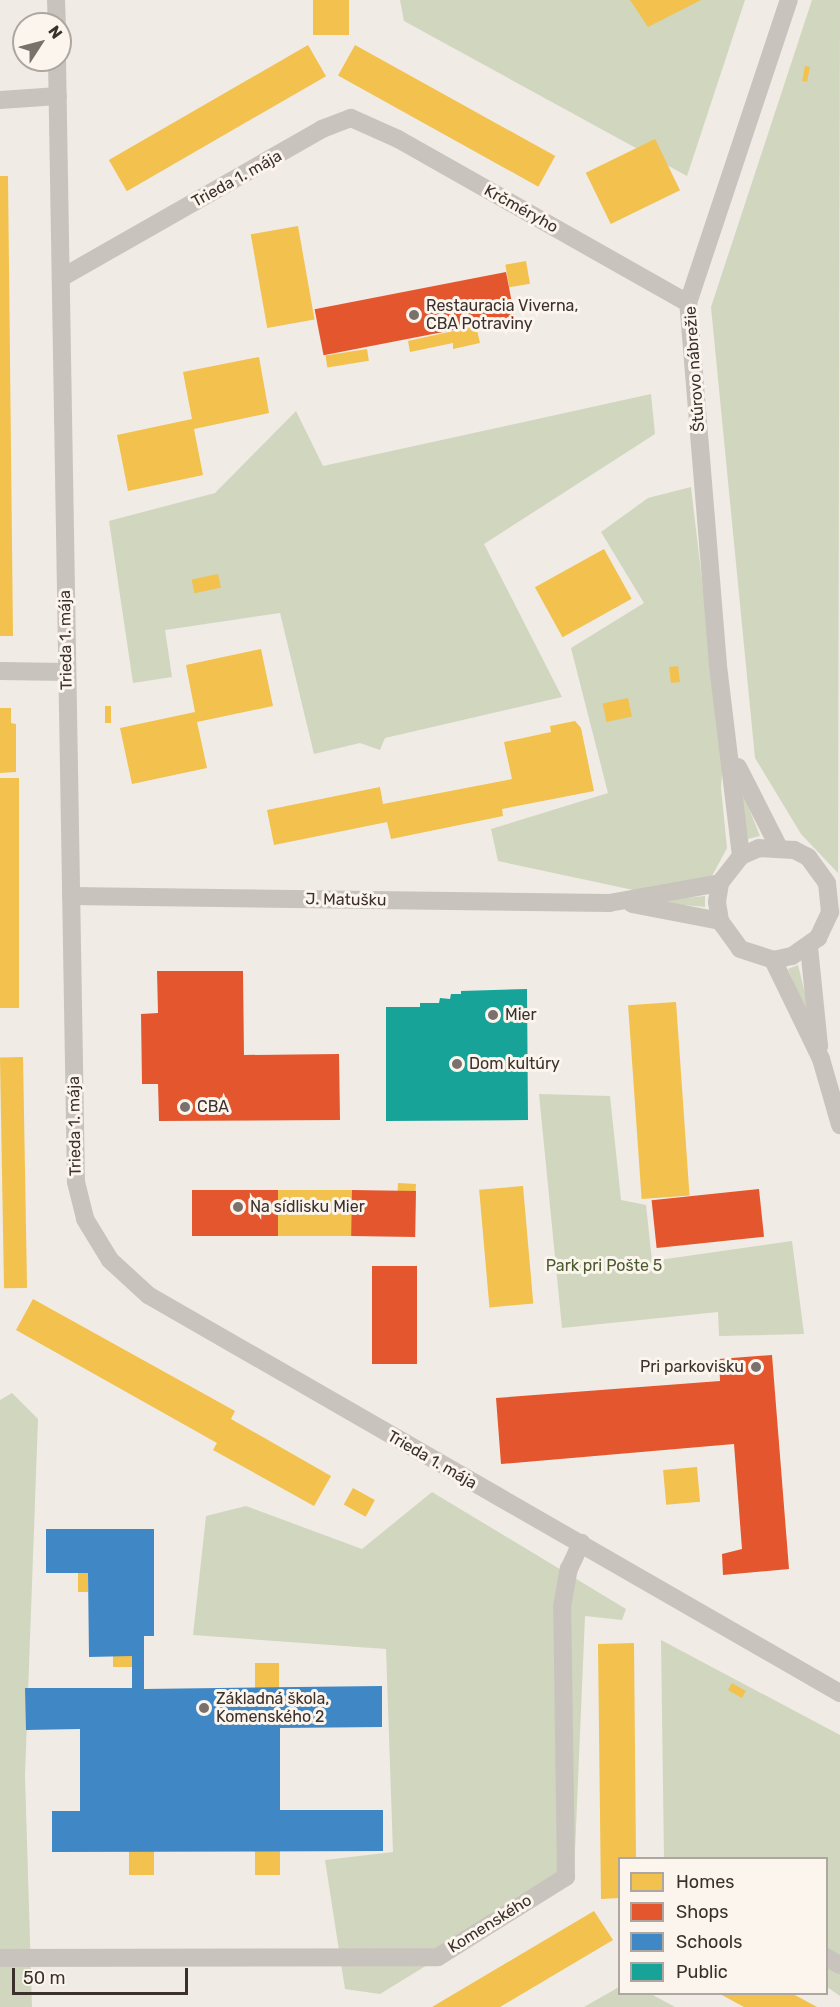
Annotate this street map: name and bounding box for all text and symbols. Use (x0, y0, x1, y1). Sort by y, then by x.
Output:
north arrow (12, 12, 72, 72)
text: N (44, 22, 66, 43)
street label: Trieda 1. mája (189, 146, 285, 212)
street label: Krčméryho (481, 181, 561, 237)
place label: Restauracia Viverna, CBA Potraviny (426, 296, 579, 334)
street label: Štúrovo nábrežie (681, 305, 709, 433)
marker: Restauracia Viverna, CBA Potraviny (407, 308, 421, 322)
street label: Trieda 1. mája (56, 590, 76, 690)
street label: J. Matušku (305, 890, 387, 910)
place label: Mier (505, 1005, 537, 1025)
marker: Mier (486, 1008, 500, 1022)
place label: Dom kultúry (469, 1054, 560, 1074)
marker: Dom kultúry (450, 1057, 464, 1071)
street label: Trieda 1. mája (65, 1076, 85, 1176)
place label: CBA (197, 1097, 229, 1117)
marker: CBA (178, 1100, 192, 1114)
place label: Na sídlisku Mier (250, 1197, 365, 1217)
marker: Na sídlisku Mier (231, 1200, 245, 1214)
park label: Park pri Pošte 5 (546, 1256, 662, 1276)
place label: Pri parkovisku (640, 1357, 744, 1377)
marker: Pri parkovisku (749, 1360, 763, 1374)
street label: Trieda 1. mája (384, 1427, 480, 1493)
place label: Základná škola, Komenského 2 (216, 1689, 329, 1727)
marker: Základná škola, Komenského 2 (197, 1701, 211, 1715)
legend (618, 1857, 828, 1995)
text: Homes (676, 1871, 734, 1893)
street label: Komenského (445, 1891, 535, 1957)
text: Shops (676, 1901, 728, 1923)
text: Schools (676, 1931, 742, 1953)
scale bar (15, 1956, 190, 1994)
text: Public (676, 1961, 728, 1983)
text: 50 m (23, 1967, 66, 1989)

